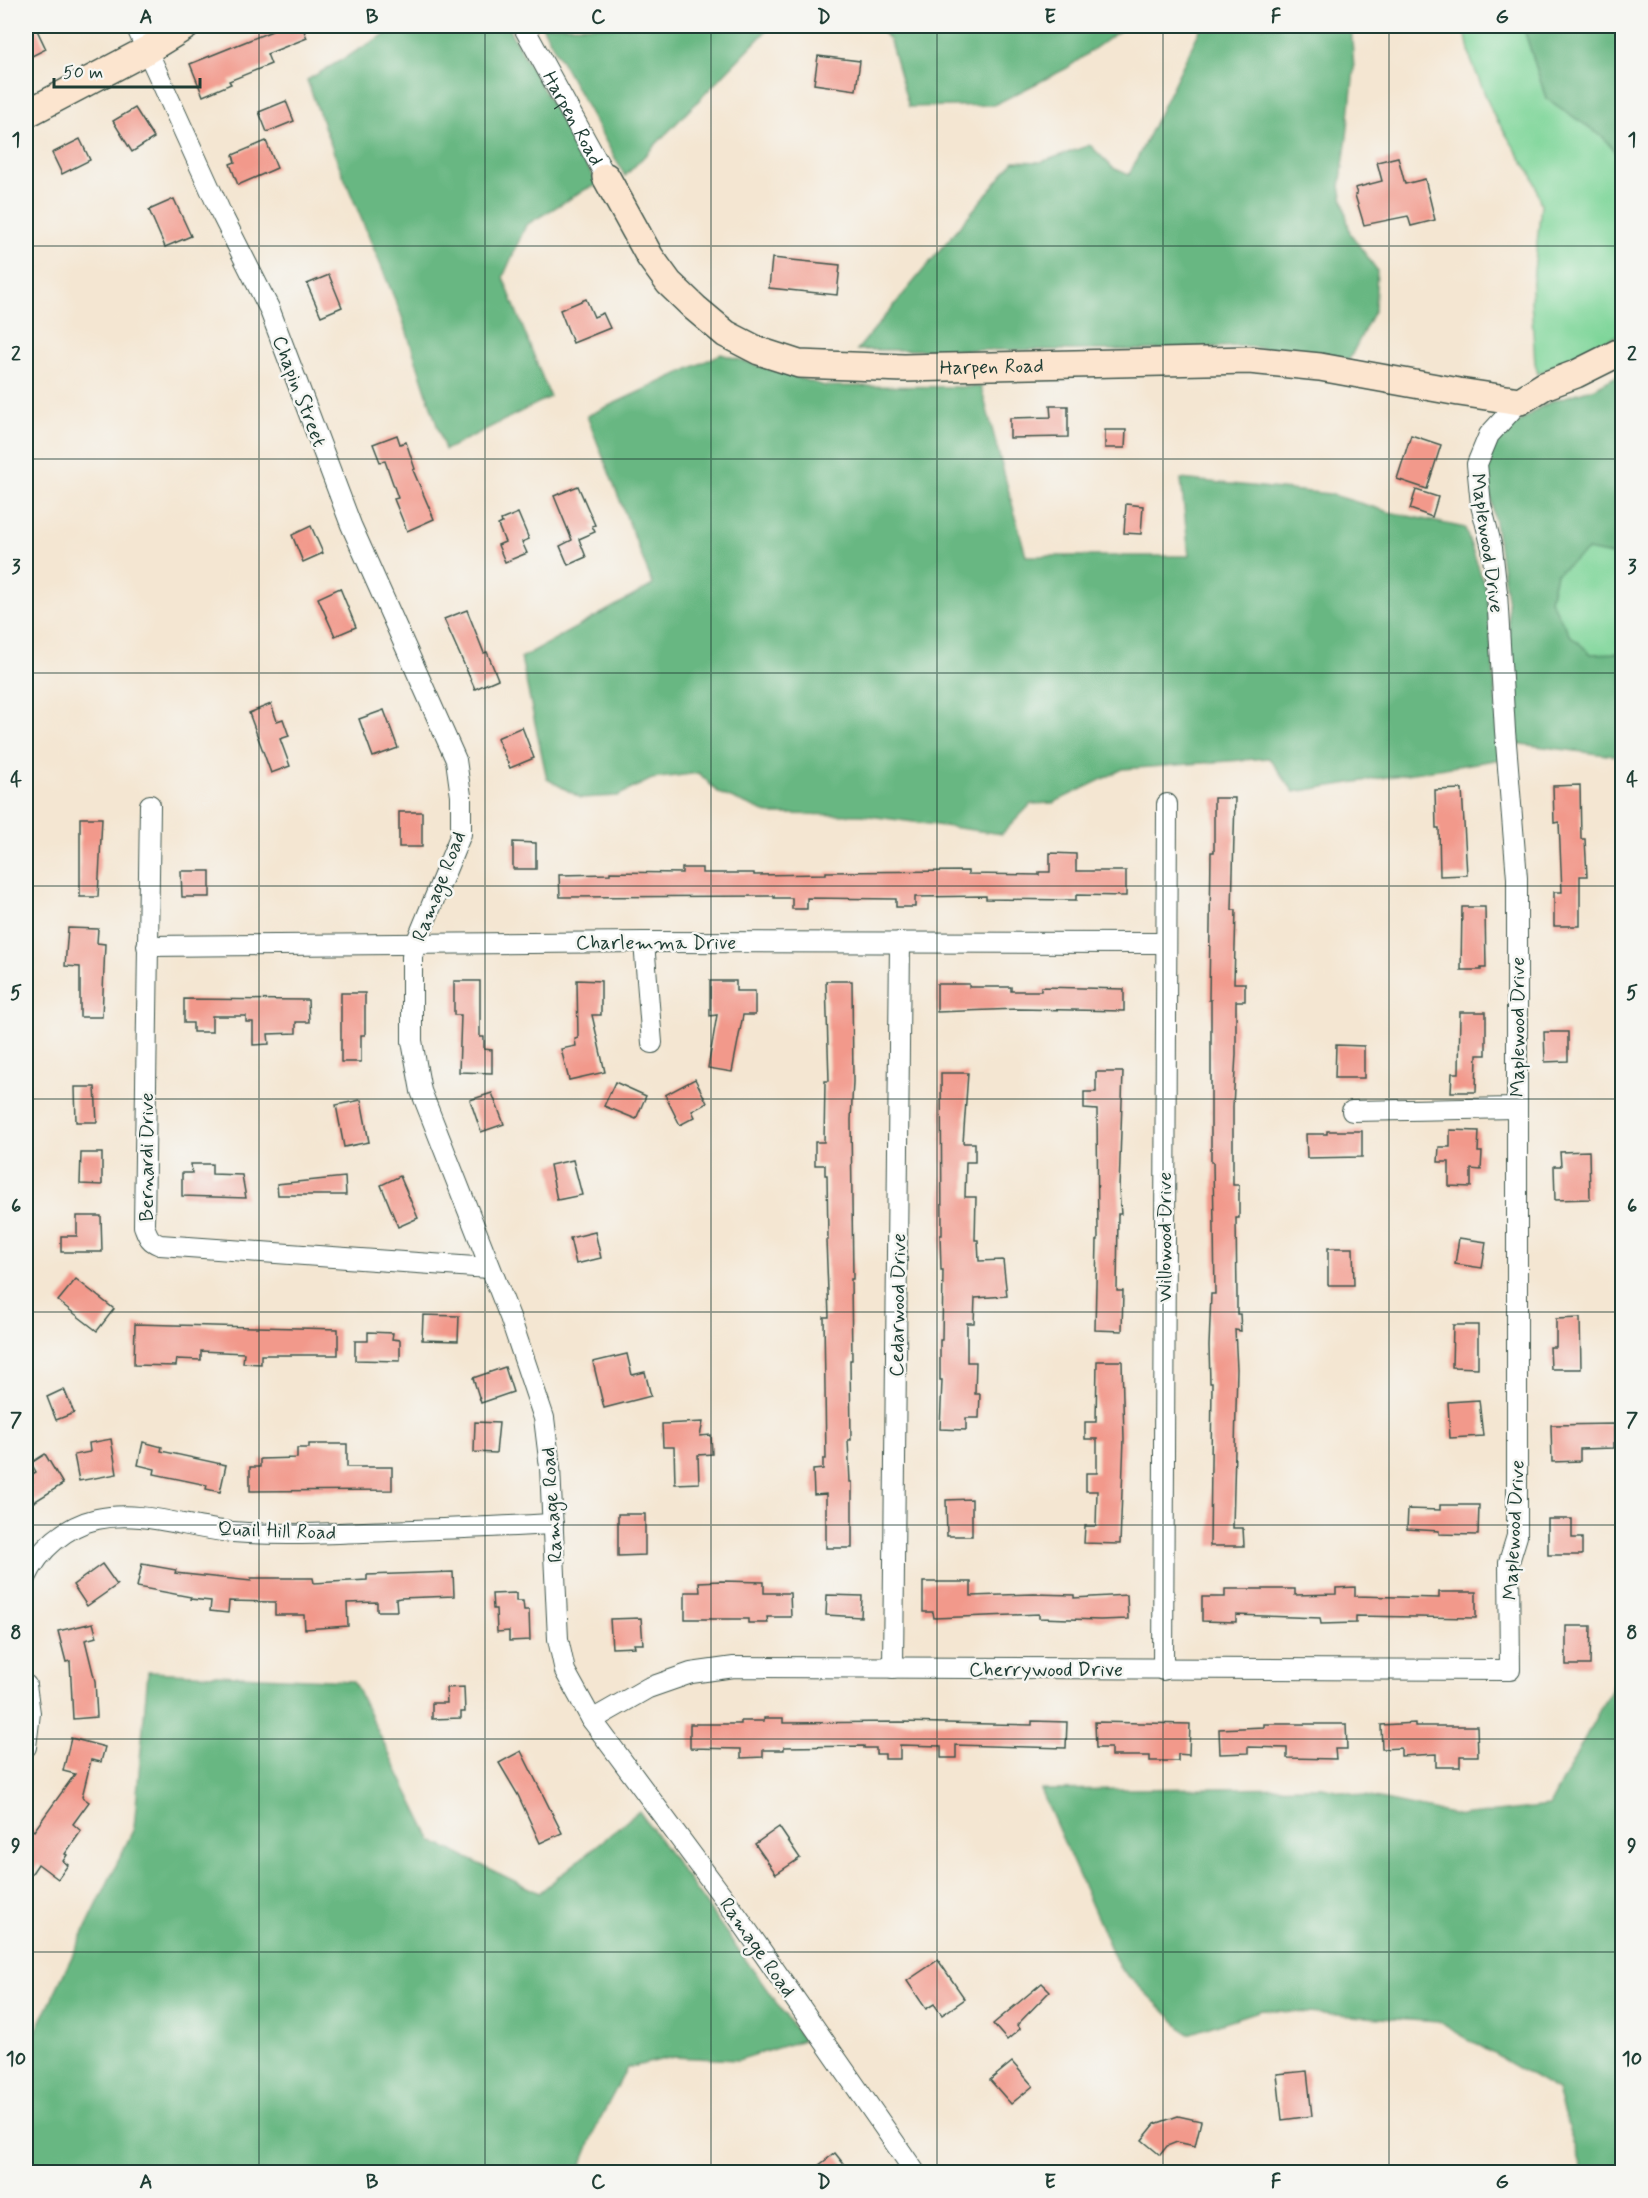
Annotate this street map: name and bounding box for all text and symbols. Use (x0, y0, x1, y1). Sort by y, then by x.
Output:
text: A (139, 4, 153, 31)
text: B (366, 4, 379, 31)
text: C (591, 4, 606, 31)
text: D (817, 4, 831, 31)
text: E (1044, 4, 1056, 31)
text: F (1271, 4, 1282, 31)
text: G (1495, 4, 1509, 31)
scale bar (54, 51, 200, 89)
text: 50 m (63, 61, 103, 85)
street label: Harpen Road (535, 67, 609, 171)
text: 1 (12, 127, 20, 154)
text: 1 (1628, 127, 1636, 154)
street label: Chapin Street (265, 332, 332, 451)
text: 2 (11, 341, 21, 368)
text: 2 (1627, 341, 1637, 368)
street label: Harpen Road (939, 353, 1044, 382)
street label: Maplewood Drive (1463, 472, 1510, 615)
text: 3 (11, 554, 21, 581)
text: 3 (1627, 554, 1637, 581)
text: 4 (10, 767, 22, 794)
text: 4 (1626, 767, 1638, 794)
street label: Ramage Road (406, 828, 474, 946)
street label: Charlemma Drive (576, 930, 736, 957)
street label: Maplewood Drive (1505, 957, 1532, 1097)
text: 5 (10, 980, 22, 1007)
text: 5 (1626, 980, 1638, 1007)
street label: Bernardi Drive (134, 1093, 161, 1221)
street label: Willowood Drive (1152, 1172, 1179, 1302)
text: 6 (11, 1193, 21, 1220)
text: 6 (1627, 1193, 1637, 1220)
street label: Cedarwood Drive (884, 1233, 913, 1377)
text: 7 (10, 1407, 22, 1434)
text: 7 (1626, 1407, 1638, 1434)
street label: Ramage Road (535, 1446, 571, 1564)
street label: Maplewood Drive (1497, 1459, 1532, 1601)
street label: Quail Hill Road (217, 1516, 337, 1547)
text: 8 (10, 1620, 22, 1647)
text: 8 (1626, 1620, 1638, 1647)
street label: Cherrywood Drive (969, 1657, 1123, 1684)
text: 9 (11, 1833, 21, 1860)
text: 9 (1627, 1833, 1637, 1860)
street label: Ramage Road (712, 1893, 801, 2004)
text: 10 (6, 2046, 26, 2073)
text: 10 (1622, 2046, 1642, 2073)
text: A (139, 2169, 153, 2196)
text: B (366, 2169, 379, 2196)
text: C (591, 2169, 606, 2196)
text: D (817, 2169, 831, 2196)
text: E (1044, 2169, 1056, 2196)
text: F (1271, 2169, 1282, 2196)
text: G (1495, 2169, 1509, 2196)

